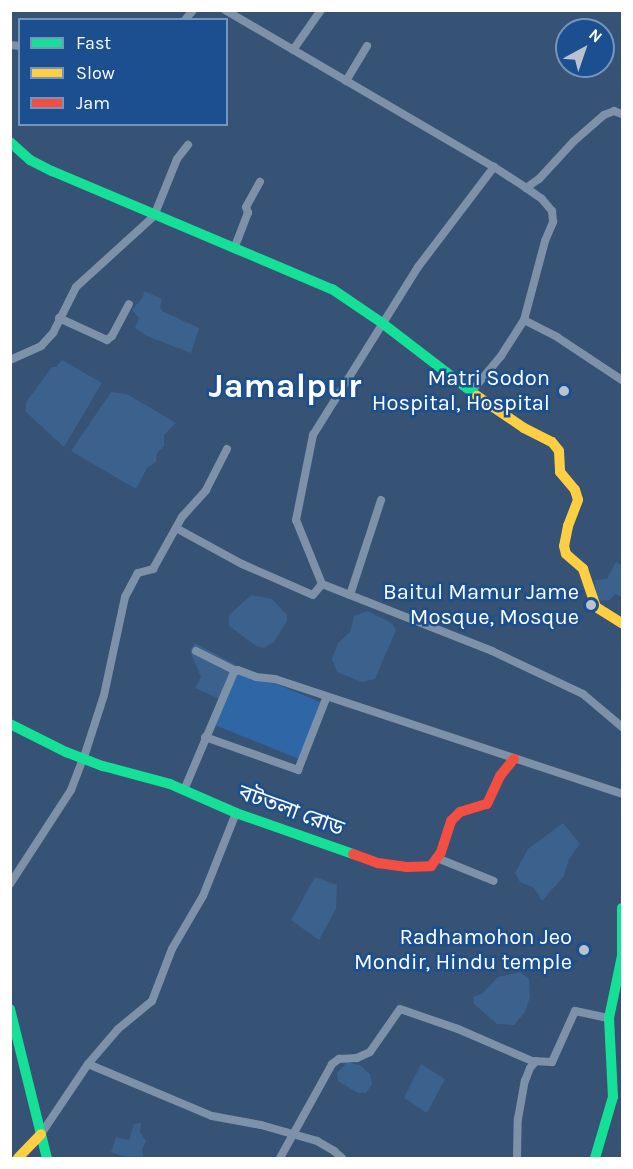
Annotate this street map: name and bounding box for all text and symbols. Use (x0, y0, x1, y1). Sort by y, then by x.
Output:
legend (18, 18, 228, 126)
north arrow (555, 18, 615, 78)
text: N (585, 24, 606, 46)
text: Fast (76, 32, 111, 54)
text: Slow (76, 62, 115, 84)
text: Jam (76, 92, 110, 114)
place label: Matri Sodon Hospital, Hospital (372, 365, 550, 416)
district label: Jamalpur (209, 367, 361, 407)
marker: Matri Sodon Hospital, Hospital (555, 382, 573, 400)
place label: Baitul Mamur Jame Mosque, Mosque (383, 579, 579, 630)
marker: Baitul Mamur Jame Mosque, Mosque (584, 598, 598, 612)
street label: বটতলা রোড (235, 780, 347, 842)
place label: Radhamohon Jeo Mondir, Hindu temple (354, 924, 572, 975)
marker: Radhamohon Jeo Mondir, Hindu temple (577, 943, 591, 957)

